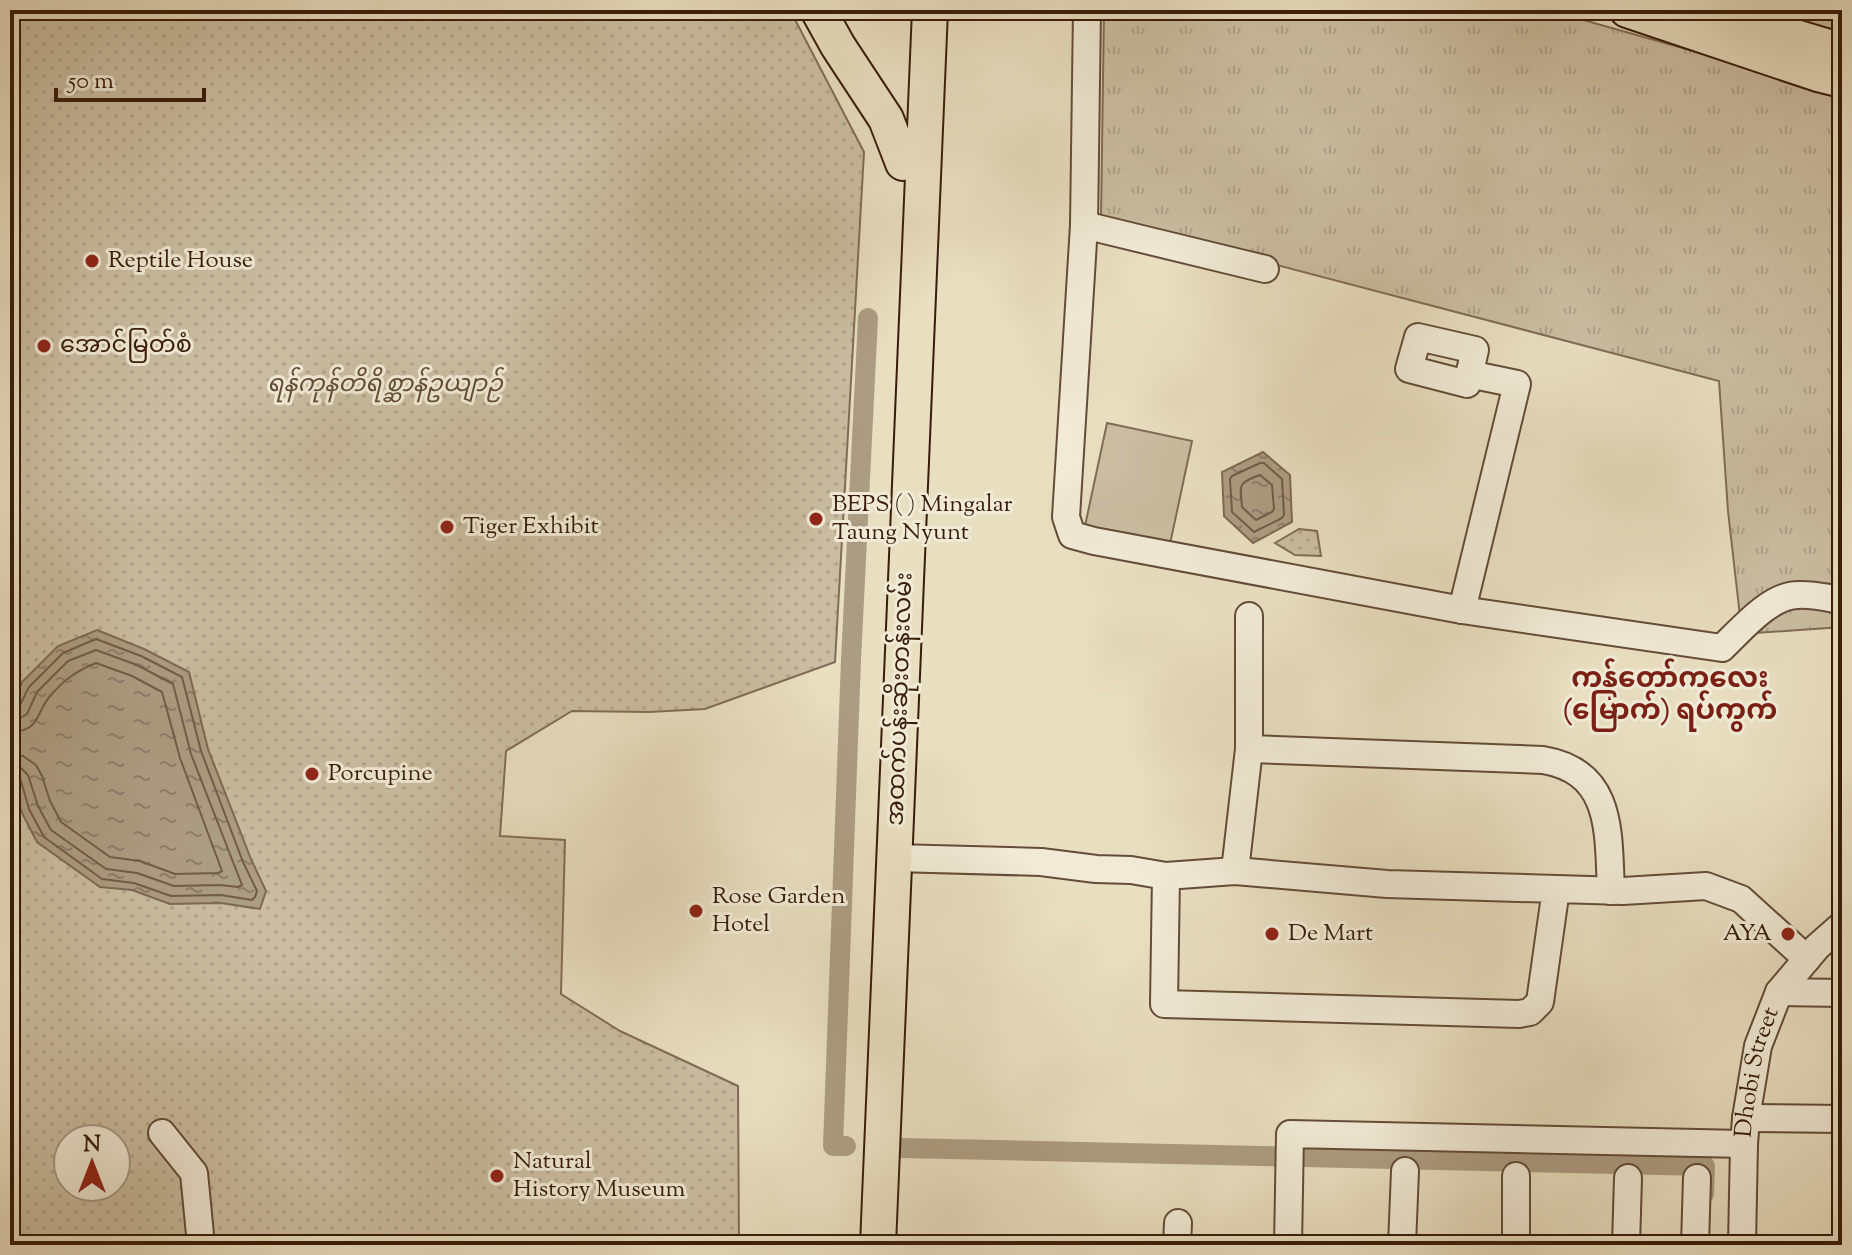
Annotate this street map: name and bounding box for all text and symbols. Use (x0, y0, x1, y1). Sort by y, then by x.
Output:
scale bar (56, 52, 204, 102)
text: 50 m (66, 65, 114, 99)
place label: Reptile House (108, 244, 253, 278)
marker: Reptile House (83, 252, 101, 270)
place label: အောင်မြတ်စံ (60, 328, 192, 363)
marker: အောင်မြတ်စံ (35, 337, 53, 355)
park label: ရန်ကုန်တိရိစ္ဆာန်ဥယျာဉ် (267, 366, 504, 403)
place label: BEPS ( ) Mingalar Taung Nyunt (832, 488, 1012, 550)
place label: Tiger Exhibit (463, 510, 599, 544)
marker: BEPS ( ) Mingalar Taung Nyunt (807, 510, 825, 528)
marker: Tiger Exhibit (438, 518, 456, 536)
street label: အထက်ပန်းဆိုးတန်းလမ်း (879, 572, 922, 826)
district label: ကန်တော်ကလေး (မြောက်) ရပ်ကွက် (1563, 658, 1777, 732)
place label: Porcupine (328, 757, 433, 791)
marker: Porcupine (303, 765, 321, 783)
place label: Rose Garden Hotel (712, 880, 845, 942)
marker: Rose Garden Hotel (687, 902, 705, 920)
place label: De Mart (1288, 917, 1373, 951)
place label: AYA (1723, 917, 1773, 951)
marker: De Mart (1263, 925, 1281, 943)
marker: AYA (1779, 925, 1797, 943)
street label: Dhobi Street (1728, 1002, 1788, 1139)
north arrow (52, 1123, 132, 1203)
text: N (83, 1130, 101, 1162)
place label: Natural History Museum (513, 1145, 686, 1207)
marker: Natural History Museum (488, 1167, 506, 1185)

